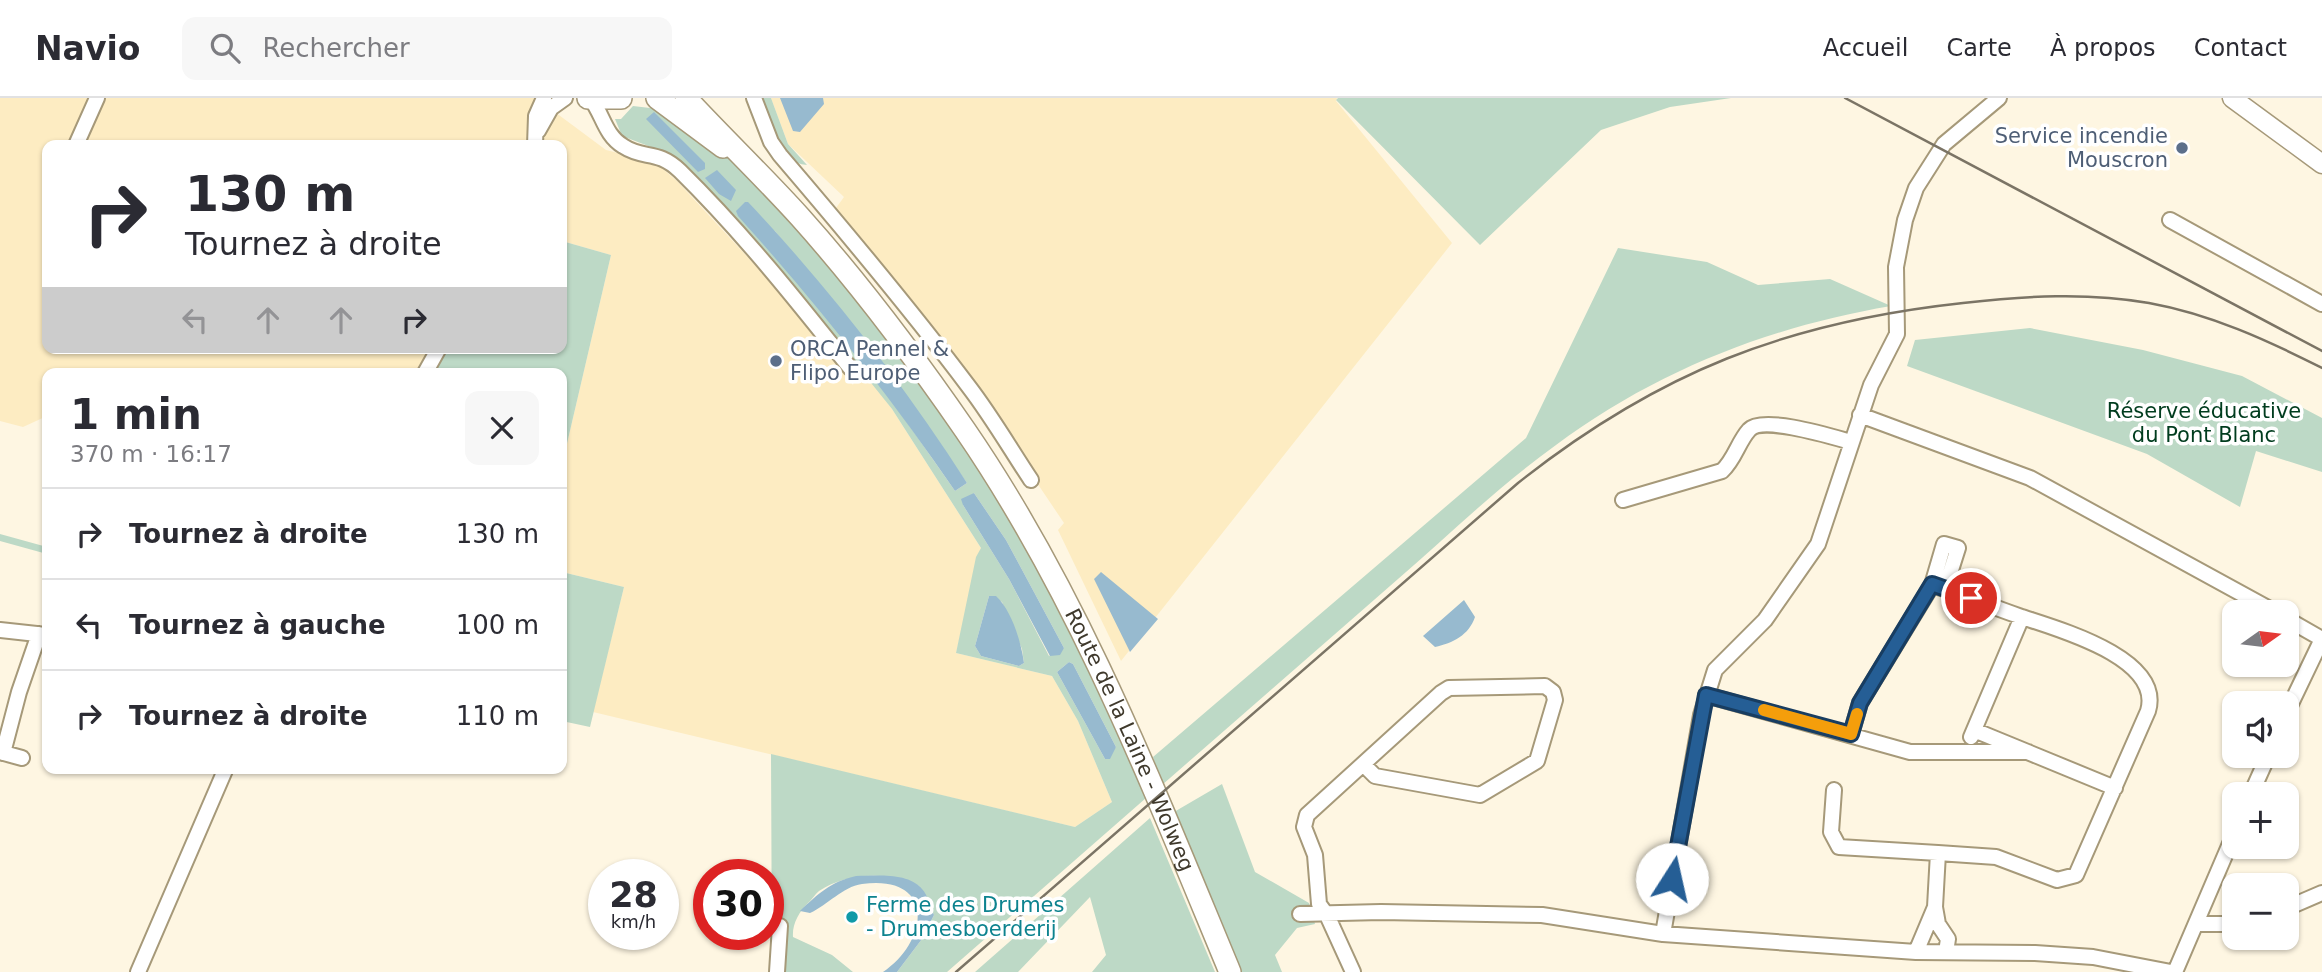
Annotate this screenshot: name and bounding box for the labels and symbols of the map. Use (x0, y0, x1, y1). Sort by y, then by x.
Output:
place label: Service incendie Mouscron (1995, 124, 2168, 172)
marker: Service incendie Mouscron (2174, 140, 2190, 156)
place label: ORCA Pennel & Flipo Europe (790, 337, 949, 385)
marker: ORCA Pennel & Flipo Europe (768, 353, 784, 369)
park label: Réserve éducative du Pont Blanc (2107, 399, 2301, 447)
pin (1941, 568, 2001, 628)
north arrow (2222, 600, 2300, 677)
street label: Route de la Laine - Wolweg (1060, 605, 1199, 875)
position arrow (1635, 842, 1709, 916)
speed limit sign: 30 (693, 859, 784, 950)
place label: Ferme des Drumes - Drumesboerderij (866, 893, 1064, 941)
marker: Ferme des Drumes - Drumesboerderij (844, 909, 860, 925)

